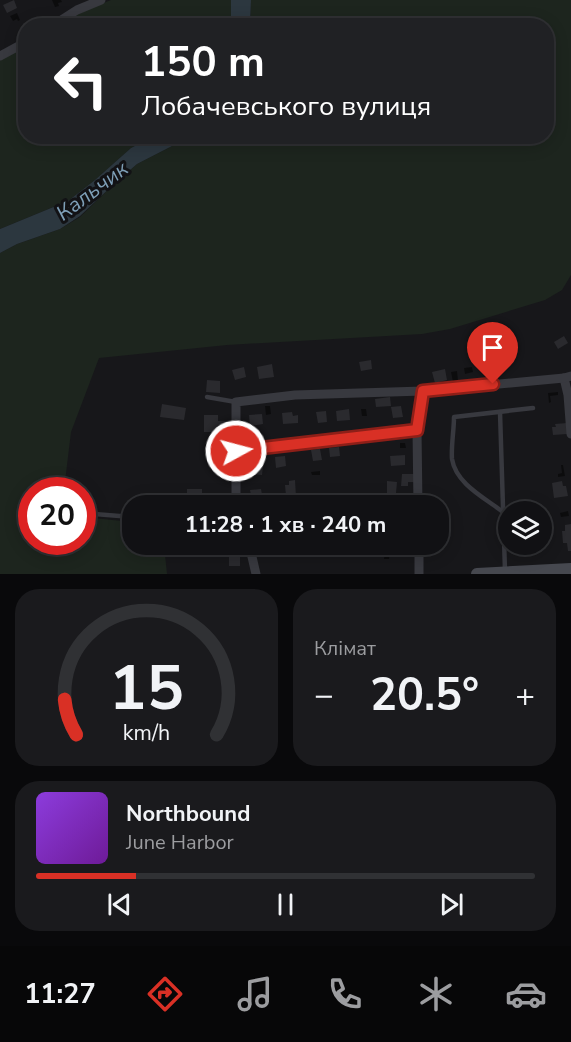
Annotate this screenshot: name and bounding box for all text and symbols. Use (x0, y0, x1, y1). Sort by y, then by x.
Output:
text: 150 m (141, 34, 265, 91)
icon: left (42, 42, 120, 120)
text: Лобачевського вулиця (141, 88, 431, 125)
water label: Кальчик (50, 154, 134, 227)
pin (467, 322, 518, 384)
icon: arrive (476, 331, 509, 364)
position arrow (204, 419, 268, 483)
speed limit sign: 20 (18, 477, 96, 555)
map controls (498, 501, 552, 555)
button: layers (498, 501, 552, 555)
text: 11:28 · 1 хв · 240 m (185, 510, 386, 540)
text: Клімат (314, 635, 376, 662)
text: 15 (109, 646, 184, 731)
text: 20.5° (370, 665, 479, 726)
text: − (314, 673, 334, 718)
text: + (515, 673, 535, 718)
text: km/h (123, 718, 170, 748)
text: Northbound (126, 799, 250, 829)
text: June Harbor (126, 829, 234, 856)
icon: previous (103, 888, 136, 921)
icon: pause (269, 888, 302, 921)
icon: next (435, 888, 468, 921)
icon: directions (144, 973, 186, 1015)
icon: music (234, 973, 276, 1015)
icon: phone (324, 973, 366, 1015)
icon: climate (415, 973, 457, 1015)
icon: car (505, 973, 547, 1015)
text: 11:27 (24, 976, 96, 1013)

